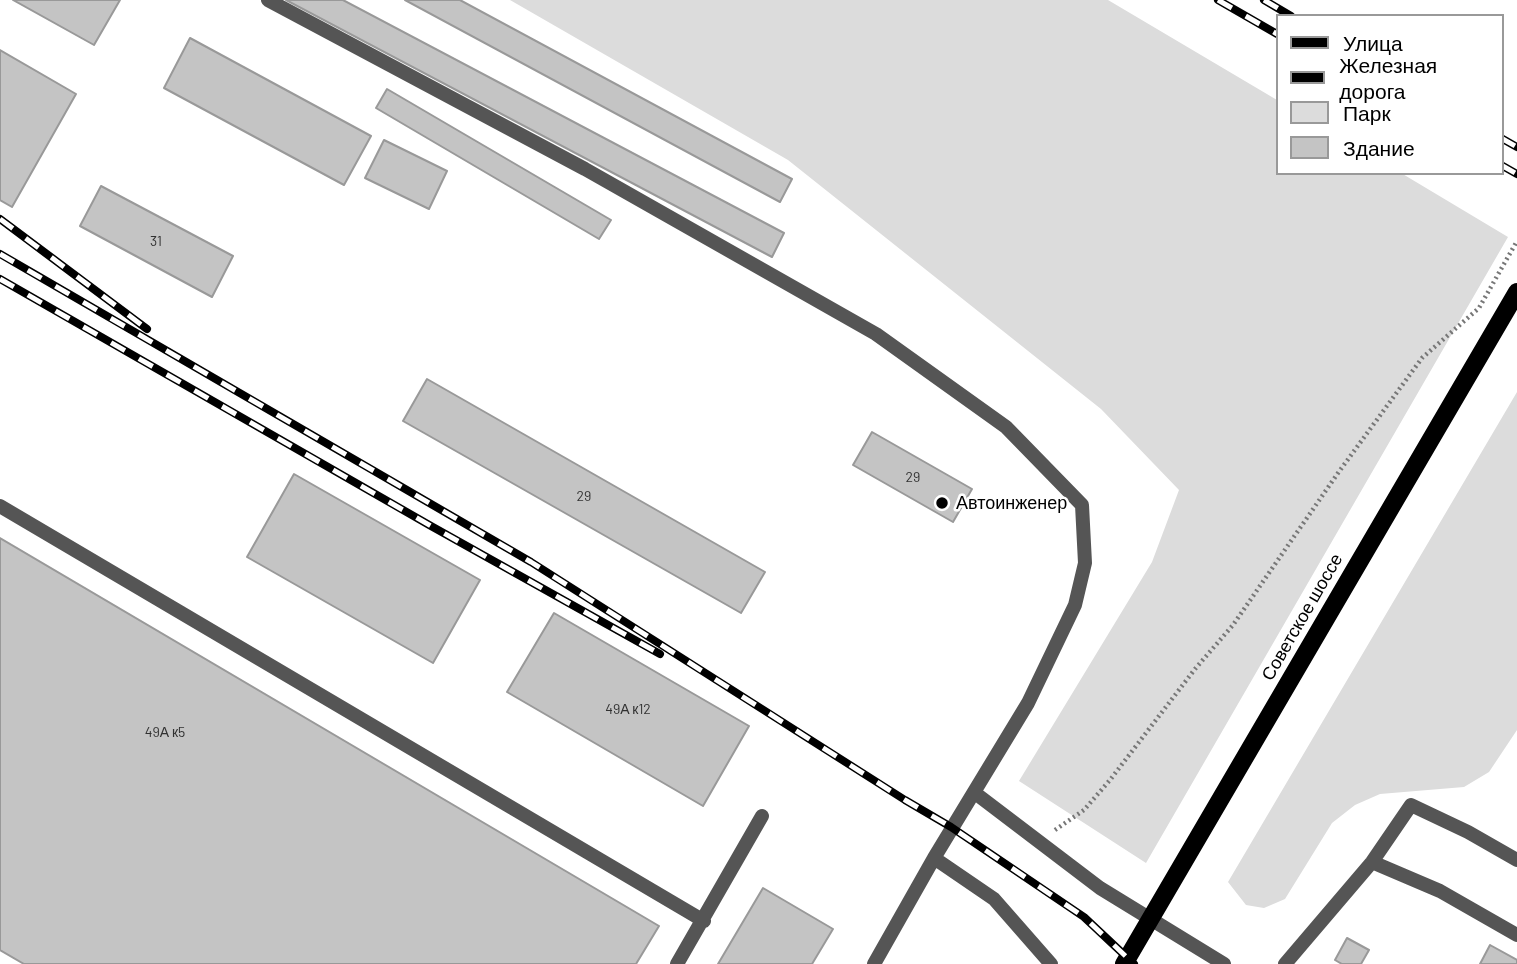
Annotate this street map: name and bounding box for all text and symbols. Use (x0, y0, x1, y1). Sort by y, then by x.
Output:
legend (1276, 14, 1503, 175)
text: Улица (1343, 30, 1403, 55)
text: Железная дорога (1339, 52, 1437, 103)
text: Парк (1343, 100, 1391, 125)
text: Здание (1343, 135, 1415, 160)
house number: 31 (150, 233, 162, 249)
house number: 29 (906, 469, 920, 485)
house number: 29 (577, 488, 591, 504)
place label: Автоинженер (956, 492, 1067, 514)
marker: Автоинженер (934, 495, 950, 511)
street label: Советское шоссе (1257, 550, 1347, 684)
house number: 49А к12 (605, 701, 651, 717)
house number: 49А к5 (145, 724, 185, 740)

